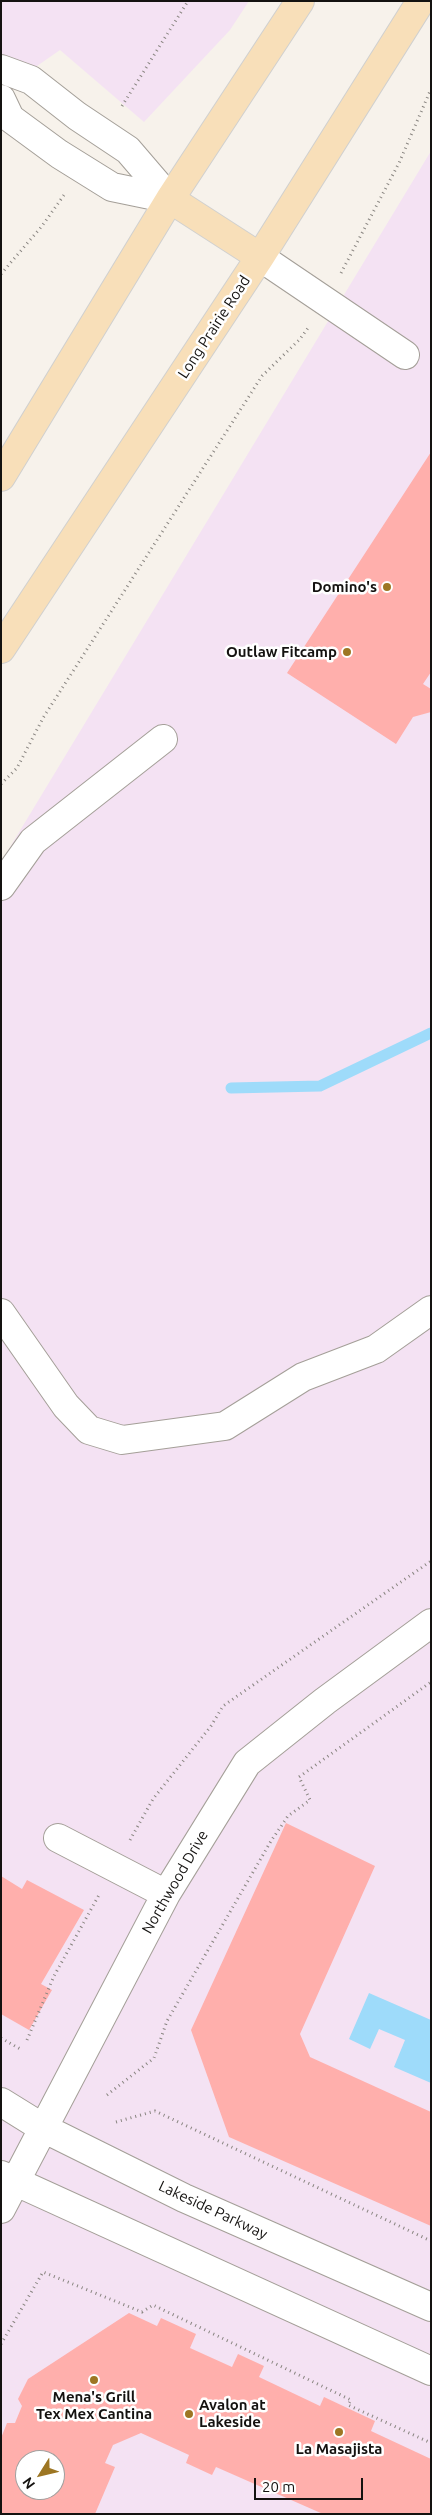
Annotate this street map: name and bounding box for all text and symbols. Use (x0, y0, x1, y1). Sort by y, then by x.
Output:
street label: Long Prairie Road (174, 272, 254, 382)
place label: Domino's (312, 578, 377, 596)
marker: Domino's (381, 581, 393, 593)
place label: Outlaw Fitcamp (226, 643, 337, 661)
marker: Outlaw Fitcamp (341, 646, 353, 658)
street label: Northwood Drive (138, 1827, 212, 1937)
street label: Lakeside Parkway (156, 2177, 270, 2243)
marker: Mena's Grill Tex Mex Cantina (88, 2374, 100, 2386)
place label: Mena's Grill Tex Mex Cantina (36, 2388, 152, 2423)
place label: Avalon at Lakeside (199, 2396, 266, 2431)
marker: Avalon at Lakeside (183, 2408, 195, 2420)
marker: La Masajista (333, 2426, 345, 2438)
place label: La Masajista (296, 2440, 382, 2458)
north arrow (15, 2450, 65, 2500)
scale bar (257, 2468, 366, 2500)
text: N (19, 2474, 38, 2492)
text: 20 m (262, 2478, 295, 2495)

